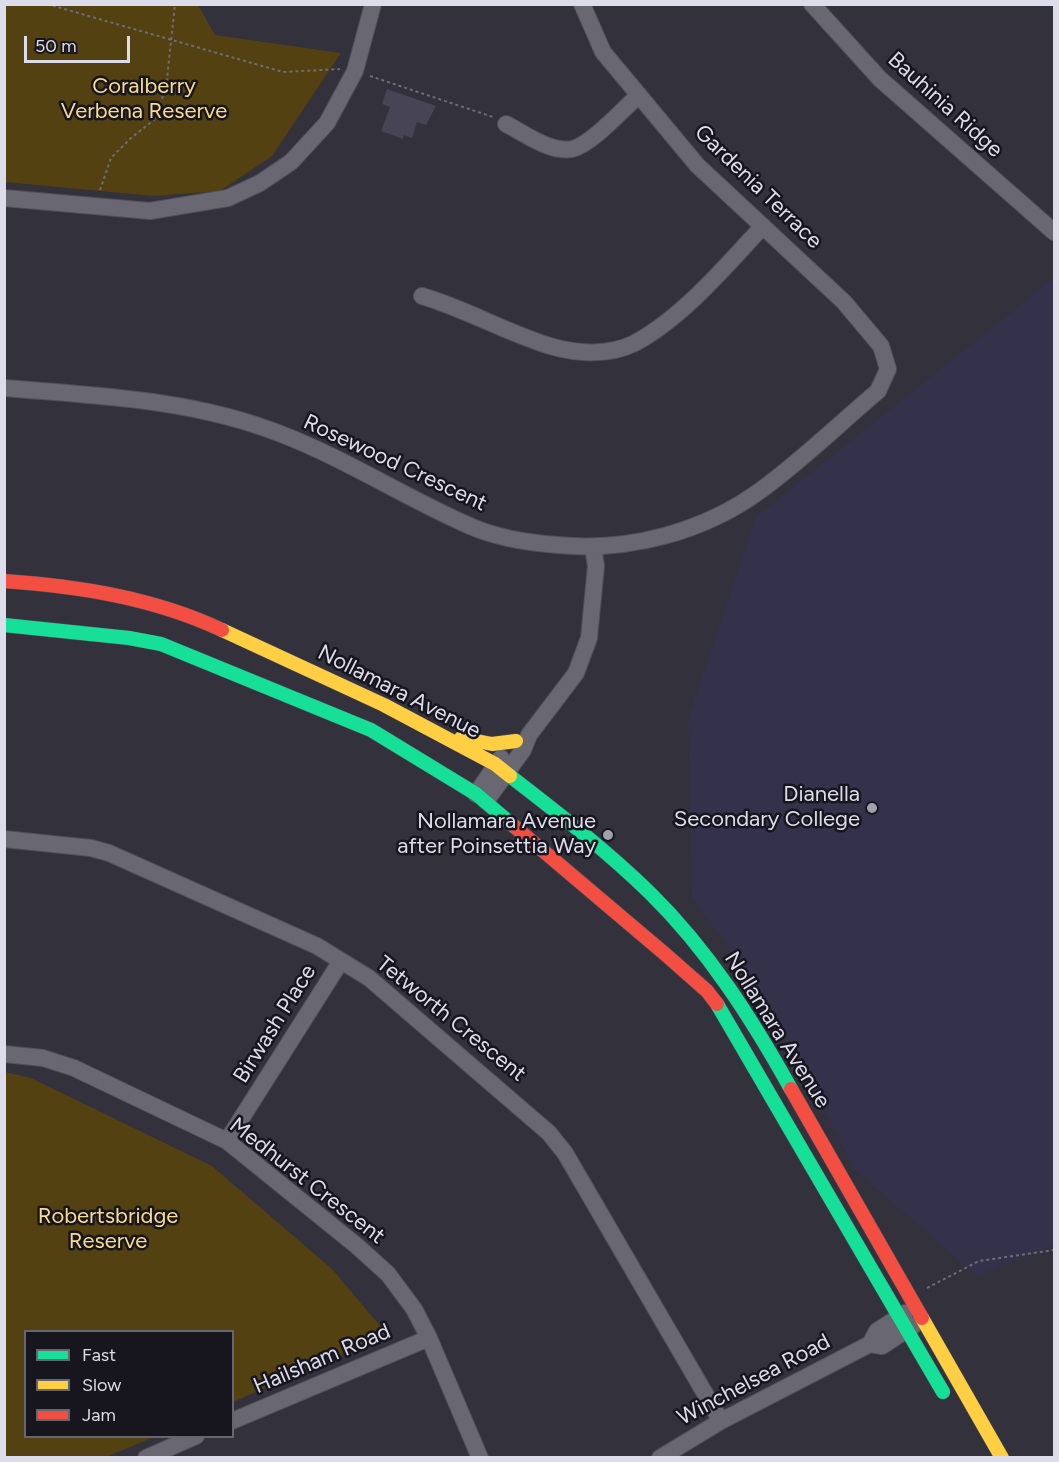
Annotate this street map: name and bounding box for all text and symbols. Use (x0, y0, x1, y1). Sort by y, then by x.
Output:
scale bar (27, 24, 134, 62)
text: 50 m (35, 35, 77, 57)
street label: Bauhinia Ridge (882, 47, 1008, 163)
park label: Coralberry Verbena Reserve (61, 74, 227, 125)
street label: Gardenia Terrace (689, 119, 827, 255)
street label: Rosewood Crescent (299, 409, 491, 517)
street label: Nollamara Avenue (313, 640, 485, 744)
place label: Dianella Secondary College (674, 782, 860, 834)
marker: Dianella Secondary College (865, 801, 879, 815)
place label: Nollamara Avenue after Poinsettia Way (397, 809, 596, 860)
marker: Nollamara Avenue after Poinsettia Way (601, 828, 615, 842)
street label: Nollamara Avenue (718, 947, 836, 1113)
street label: Tetworth Crescent (371, 951, 531, 1087)
street label: Birwash Place (228, 960, 322, 1088)
street label: Medhurst Crescent (224, 1112, 390, 1250)
park label: Robertsbridge Reserve (38, 1204, 178, 1256)
street label: Hailsham Road (250, 1318, 394, 1400)
street label: Winchelsea Road (673, 1329, 835, 1431)
legend (24, 1330, 234, 1438)
text: Fast (82, 1344, 116, 1366)
text: Slow (82, 1374, 121, 1396)
text: Jam (82, 1404, 116, 1426)

